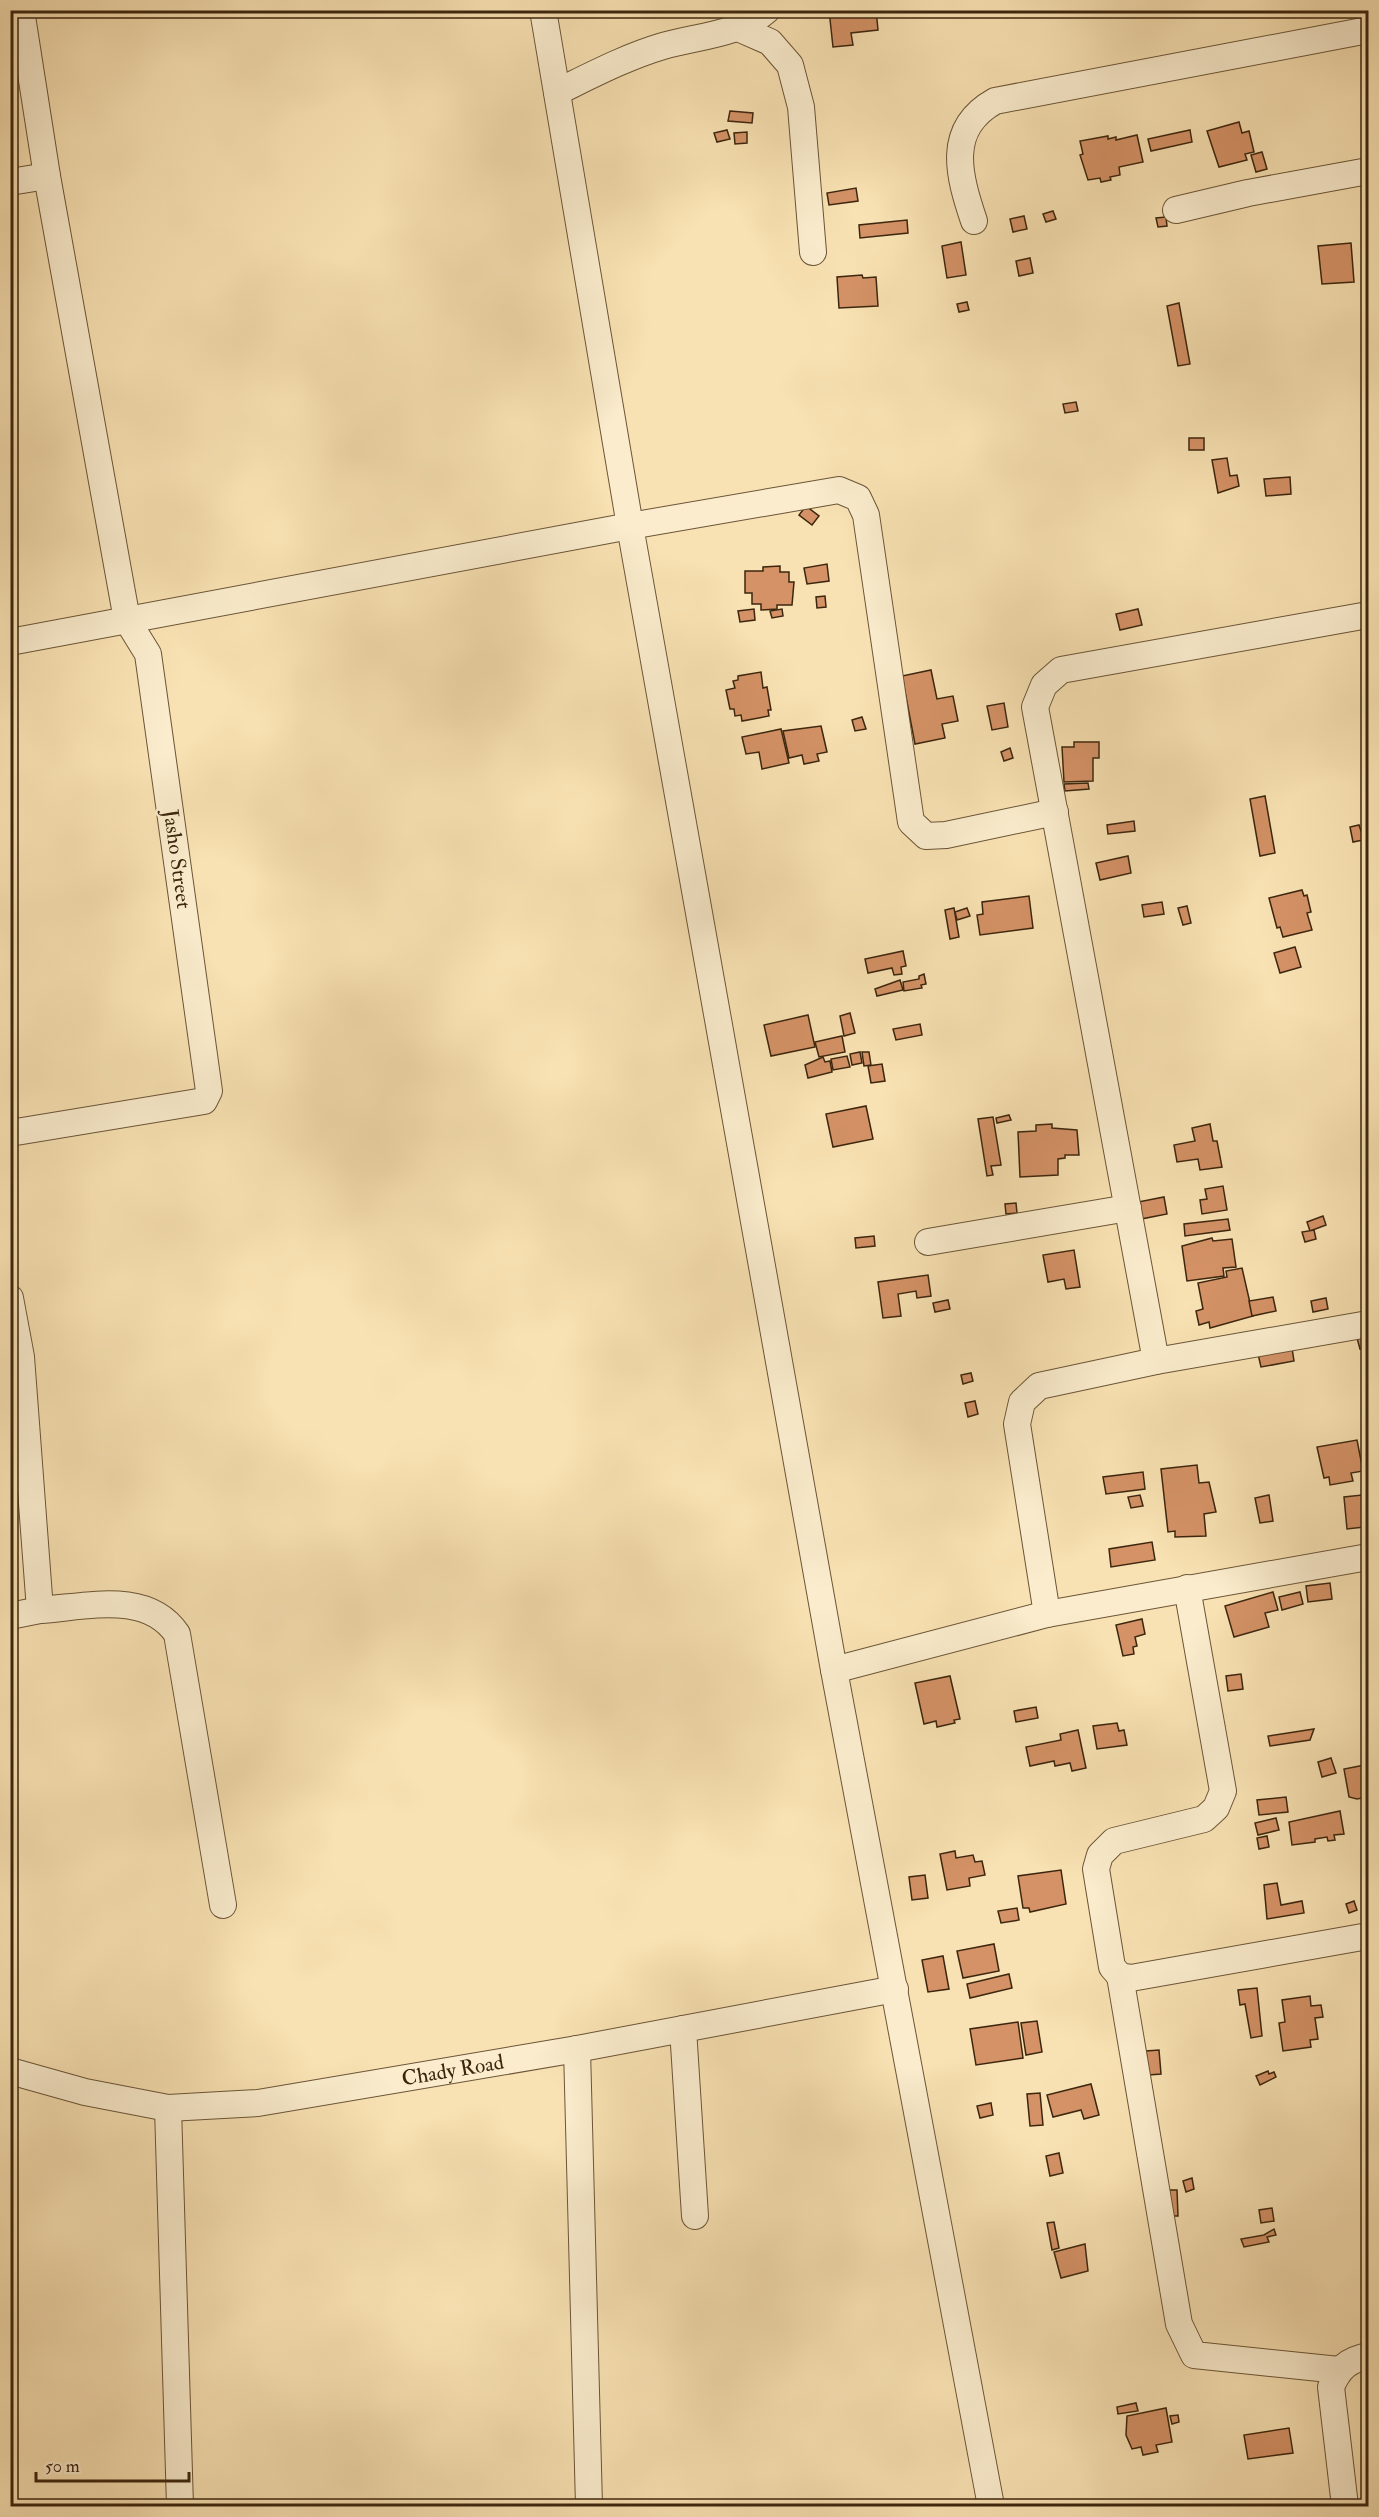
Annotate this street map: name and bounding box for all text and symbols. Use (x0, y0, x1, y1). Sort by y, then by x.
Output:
street label: Jasho Street (157, 807, 197, 911)
street label: Chady Road (400, 2048, 506, 2092)
scale bar (36, 2445, 189, 2483)
text: 50 m (45, 2455, 80, 2478)

